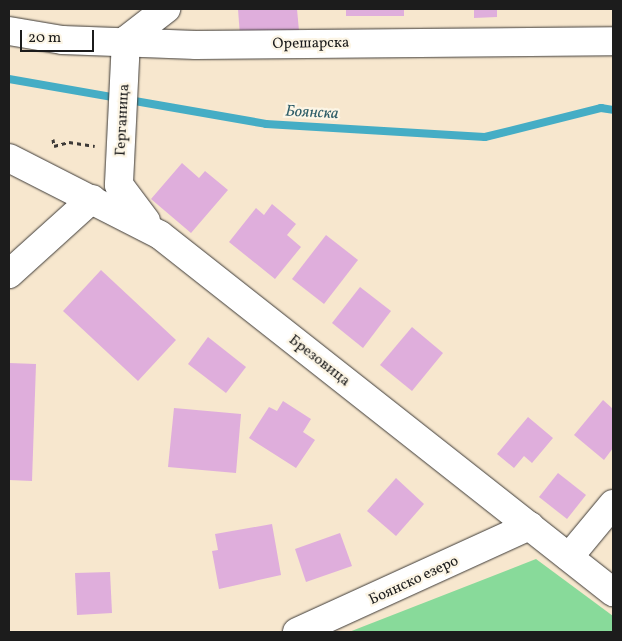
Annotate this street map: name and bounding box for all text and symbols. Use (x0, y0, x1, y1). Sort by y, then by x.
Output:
scale bar (22, 20, 96, 52)
text: 20 m (28, 28, 61, 49)
street label: Орешарска (272, 34, 350, 54)
street label: Герганица (112, 84, 134, 156)
water label: Боянска (285, 102, 339, 124)
street label: Брезовица (285, 331, 353, 391)
street label: Боянско езеро (366, 552, 462, 610)

